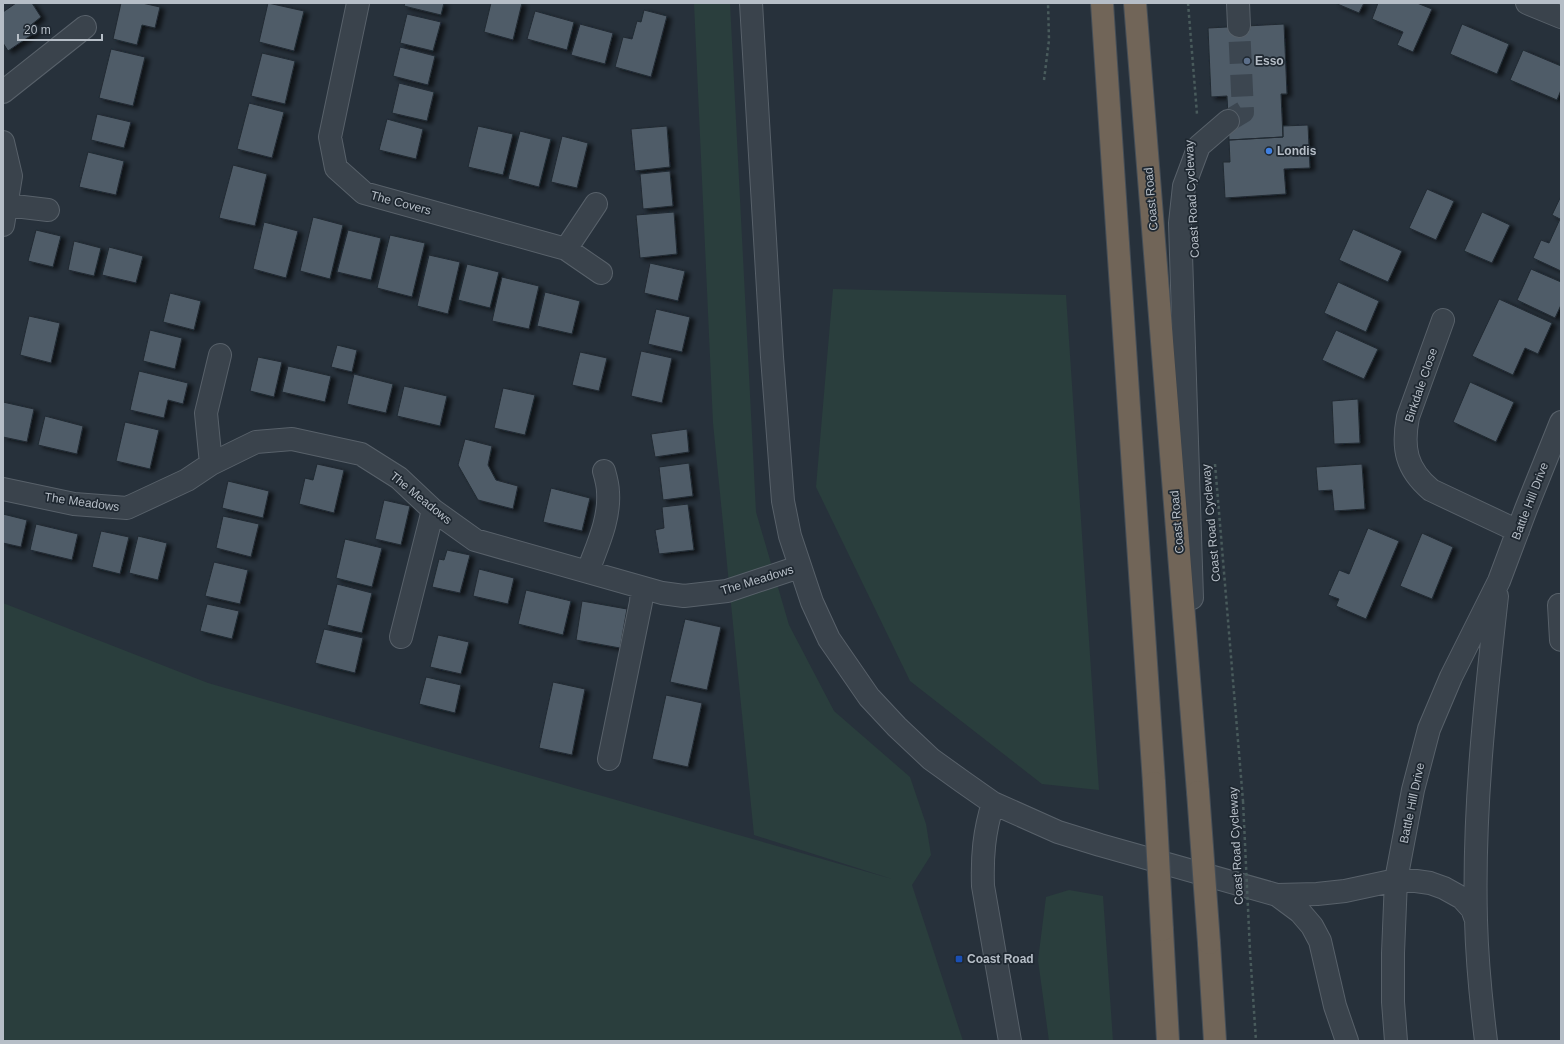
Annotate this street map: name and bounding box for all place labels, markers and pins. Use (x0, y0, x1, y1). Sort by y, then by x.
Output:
place label: Esso (1255, 54, 1284, 68)
marker: Esso (1242, 56, 1252, 66)
place label: Londis (1277, 144, 1317, 158)
marker: Londis (1264, 146, 1274, 156)
place label: Coast Road (967, 952, 1034, 966)
marker: Coast Road (954, 954, 964, 964)

